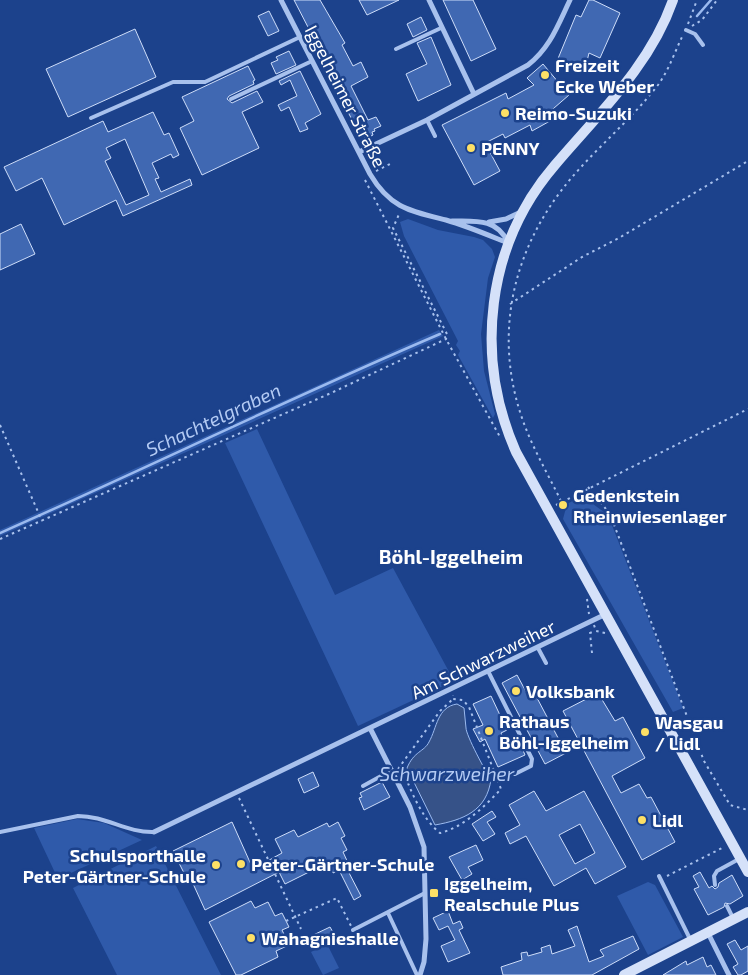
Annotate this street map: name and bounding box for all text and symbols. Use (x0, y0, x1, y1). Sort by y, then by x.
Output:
street label: Iggelheimer Straße (301, 21, 391, 171)
place label: Freizeit Ecke Weber (555, 54, 654, 97)
marker: Freizeit Ecke Weber (539, 69, 551, 81)
place label: Reimo-Suzuki (515, 102, 632, 124)
marker: Reimo-Suzuki (499, 107, 511, 119)
place label: PENNY (481, 137, 540, 159)
marker: PENNY (465, 142, 477, 154)
water label: Schachtelgraben (142, 378, 284, 460)
place label: Gedenkstein Rheinwiesenlager (573, 484, 727, 527)
marker: Gedenkstein Rheinwiesenlager (557, 499, 569, 511)
district label: Böhl-Iggelheim (379, 544, 523, 568)
street label: Am Schwarzweiher (407, 615, 559, 703)
place label: Volksbank (526, 680, 615, 702)
marker: Volksbank (510, 685, 522, 697)
place label: Rathaus Böhl-Iggelheim (499, 710, 629, 753)
place label: Wasgau / Lidl (655, 711, 723, 754)
marker: Rathaus Böhl-Iggelheim (483, 725, 495, 737)
marker: Wasgau / Lidl (639, 726, 651, 738)
water label: Schwarzweiher (380, 762, 515, 785)
place label: Lidl (652, 809, 683, 831)
marker: Lidl (636, 814, 648, 826)
place label: Schulsporthalle Peter-Gärtner-Schule (23, 844, 206, 887)
place label: Peter-Gärtner-Schule (251, 853, 434, 875)
marker: Peter-Gärtner-Schule (235, 858, 247, 870)
marker: Schulsporthalle Peter-Gärtner-Schule (210, 859, 222, 871)
place label: Iggelheim, Realschule Plus (444, 872, 579, 915)
marker: Iggelheim, Realschule Plus (428, 887, 440, 899)
place label: Wahagnieshalle (261, 927, 399, 949)
marker: Wahagnieshalle (245, 932, 257, 944)

